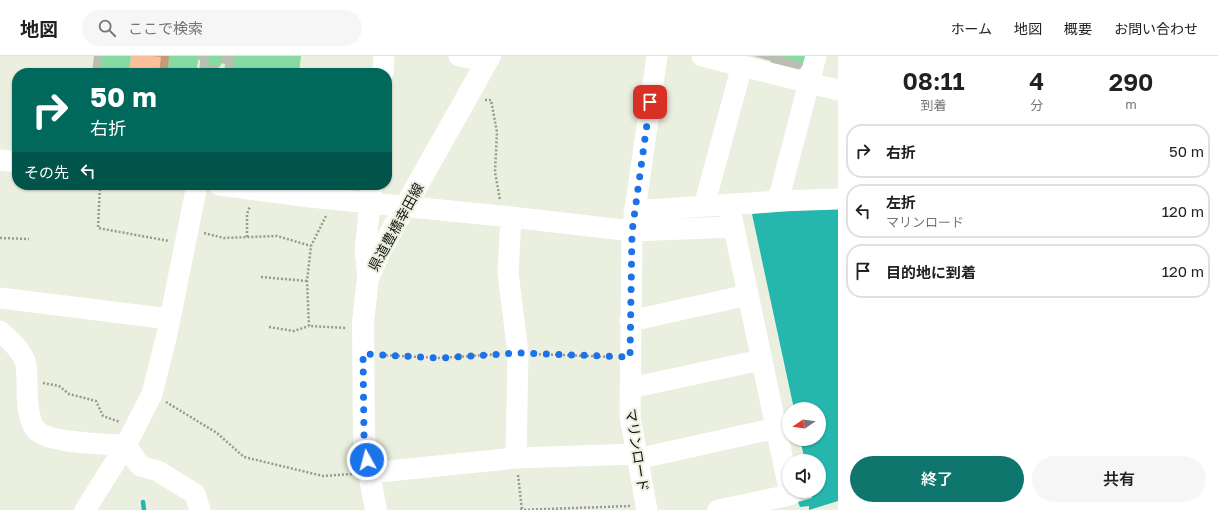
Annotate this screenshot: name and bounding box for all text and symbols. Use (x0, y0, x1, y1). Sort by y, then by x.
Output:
search box (82, 10, 362, 46)
text: 地図 (20, 17, 58, 40)
icon: search (96, 17, 118, 39)
text: ここで検索 (128, 19, 203, 37)
text: ホーム (950, 20, 992, 37)
text: 地図 (1014, 20, 1042, 37)
text: 概要 (1064, 20, 1092, 37)
text: お問い合わせ (1114, 20, 1198, 37)
text: 08:11 (903, 66, 965, 95)
text: 4 (1029, 66, 1044, 95)
text: 290 (1109, 67, 1153, 96)
text: 50 m (90, 80, 157, 113)
icon: right (24, 84, 76, 136)
pin (633, 85, 667, 119)
icon: arrive (639, 91, 661, 113)
text: m (1125, 96, 1137, 112)
text: 到着 (921, 97, 947, 113)
text: 分 (1030, 97, 1043, 113)
text: 右折 (90, 117, 126, 139)
icon: right (852, 140, 874, 162)
text: 50 m (1169, 142, 1204, 160)
text: 右折 (886, 143, 916, 161)
icon: left (77, 160, 99, 182)
text: その先 (24, 163, 69, 181)
street label: 県道豊橋幸田線 (364, 180, 427, 274)
text: 左折 (886, 193, 916, 211)
icon: left (852, 200, 874, 222)
text: 120 m (1162, 202, 1204, 220)
text: マリンロード (886, 214, 964, 230)
icon: arrive (852, 260, 874, 282)
text: 120 m (1162, 262, 1204, 280)
text: 目的地に到着 (886, 263, 976, 281)
north arrow (782, 402, 826, 446)
map controls (782, 402, 826, 498)
street label: マリンロード (623, 407, 652, 493)
position arrow (346, 439, 388, 481)
button: sound (782, 454, 826, 498)
button: 終了 (850, 456, 1024, 502)
button: 共有 (1032, 456, 1206, 502)

